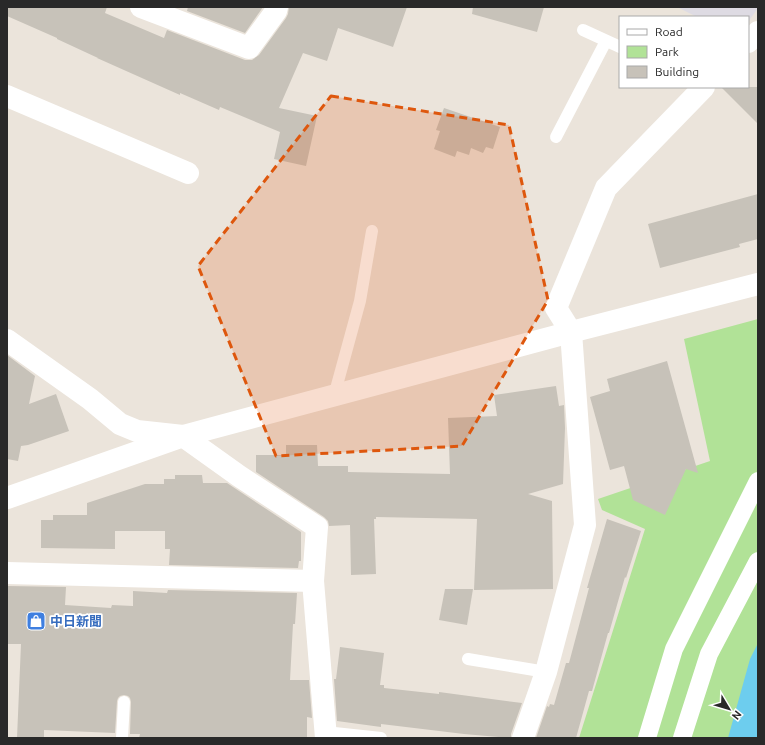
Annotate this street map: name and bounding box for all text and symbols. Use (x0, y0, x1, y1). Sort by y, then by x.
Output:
legend (619, 16, 749, 88)
text: Road (655, 25, 683, 38)
text: Park (655, 45, 679, 58)
text: Building (655, 65, 699, 78)
shop icon: 中日新聞 (25, 610, 47, 632)
place label: 中日新聞 (50, 614, 102, 628)
north arrow (709, 689, 749, 729)
text: N (730, 708, 744, 722)

